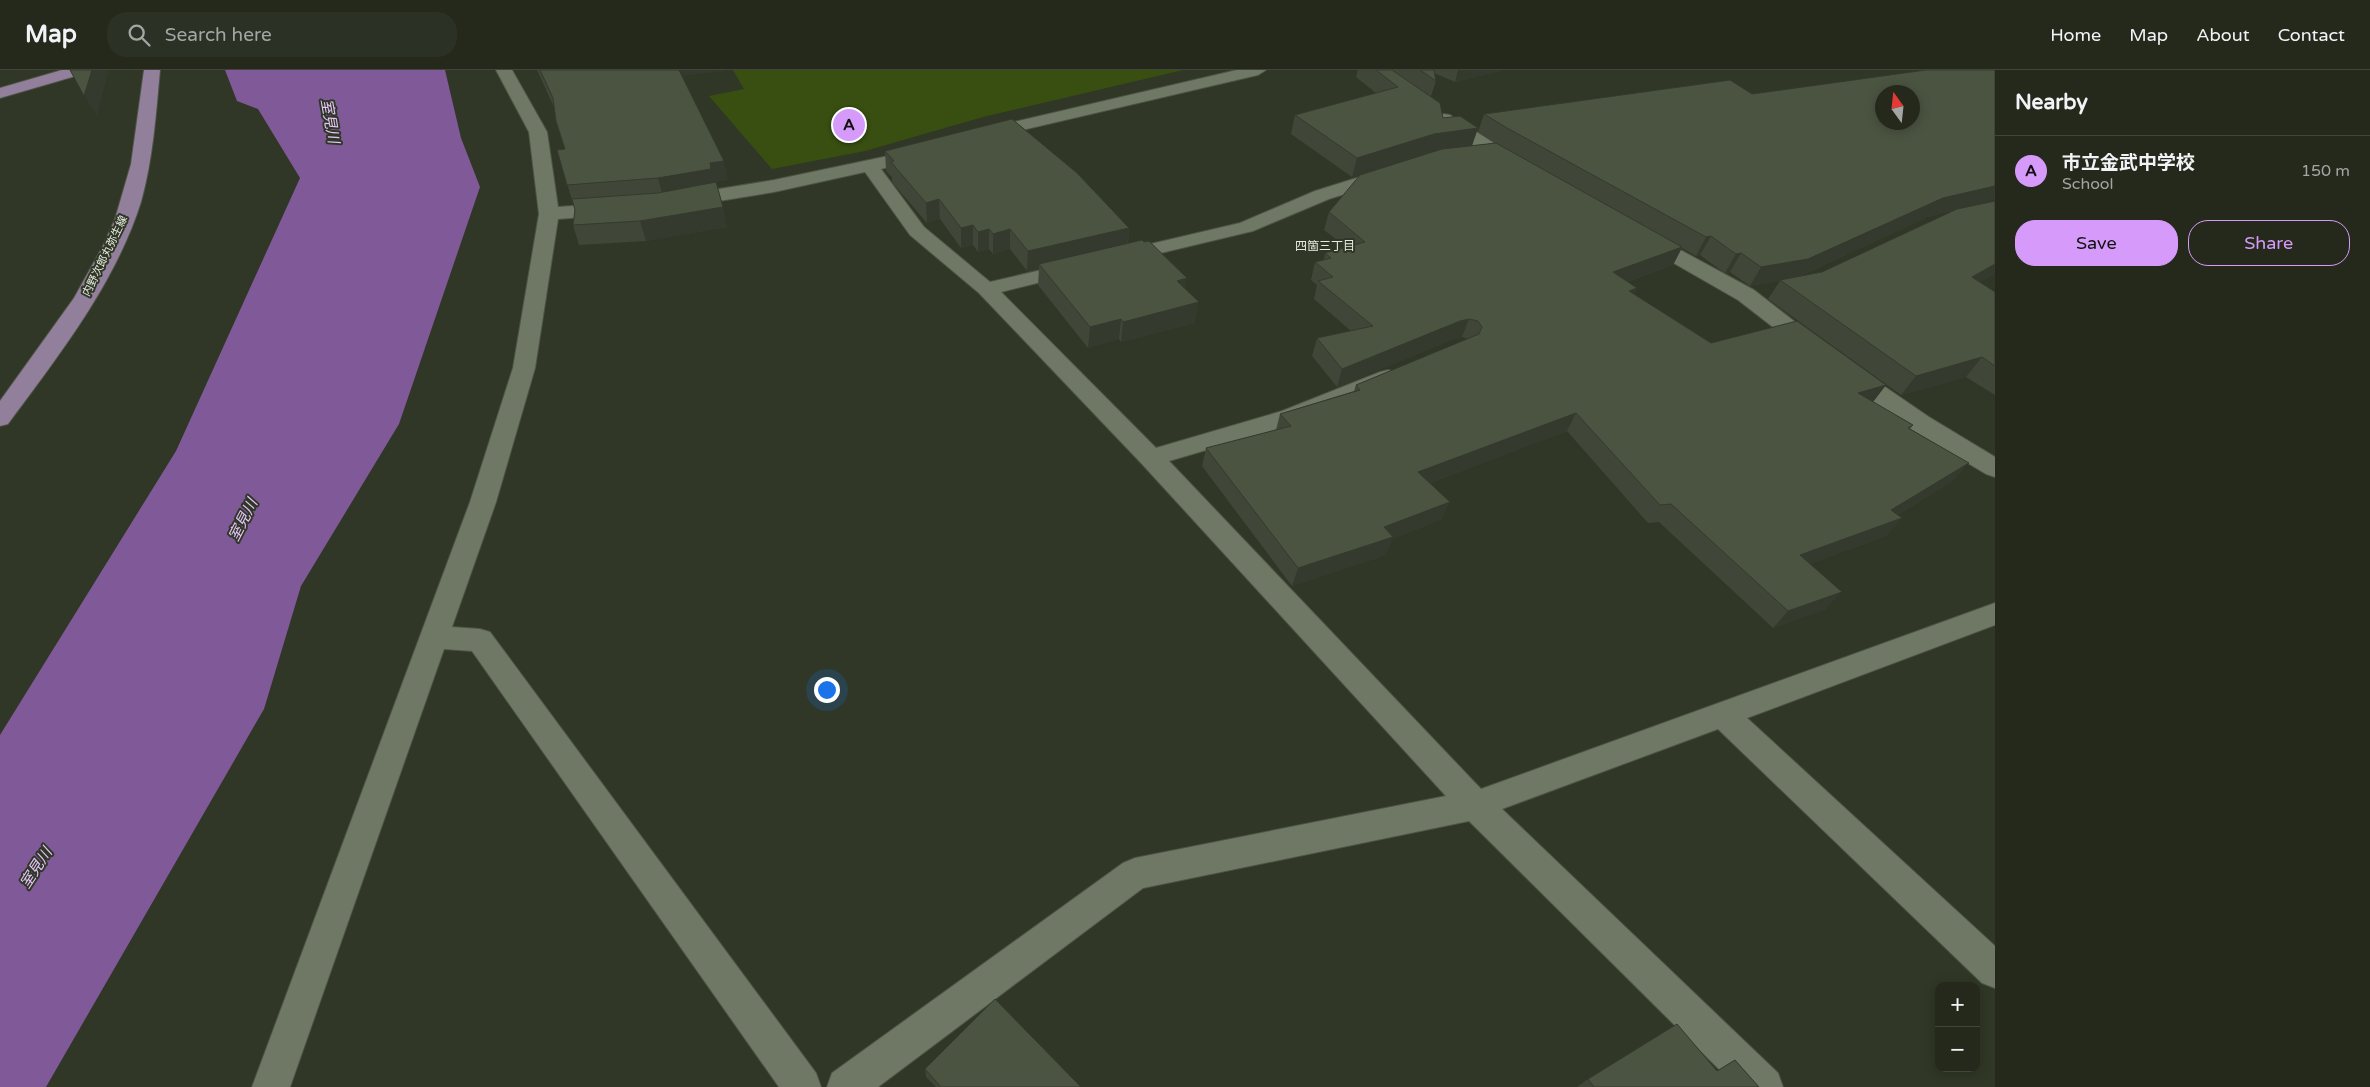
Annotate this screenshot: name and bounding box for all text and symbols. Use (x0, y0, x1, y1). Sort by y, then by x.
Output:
search box (107, 12, 457, 57)
text: Map (25, 20, 77, 49)
icon: search (125, 21, 153, 49)
text: Search here (165, 24, 272, 46)
text: Home (2050, 24, 2101, 46)
text: Map (2129, 24, 2168, 46)
text: About (2196, 24, 2250, 46)
text: Contact (2278, 24, 2345, 46)
north arrow (1875, 85, 1920, 130)
text: Nearby (2015, 90, 2088, 115)
water label: 室見川 (317, 97, 343, 147)
pin: A (833, 106, 865, 144)
text: 市立金武中学校 (2062, 152, 2195, 174)
text: A (2025, 161, 2037, 181)
text: 150 m (2301, 161, 2350, 181)
text: School (2062, 174, 2114, 194)
street label: 内野次郎丸弥生線 (80, 214, 130, 298)
button: Save (2015, 220, 2178, 266)
button: Share (2188, 220, 2350, 266)
district label: 四箇三丁目 (1295, 239, 1355, 253)
water label: 室見川 (225, 494, 262, 544)
your location (814, 677, 840, 703)
water label: 室見川 (16, 843, 57, 892)
map controls (1935, 982, 1980, 1072)
button: + (1935, 982, 1980, 1027)
button: − (1935, 1027, 1980, 1072)

